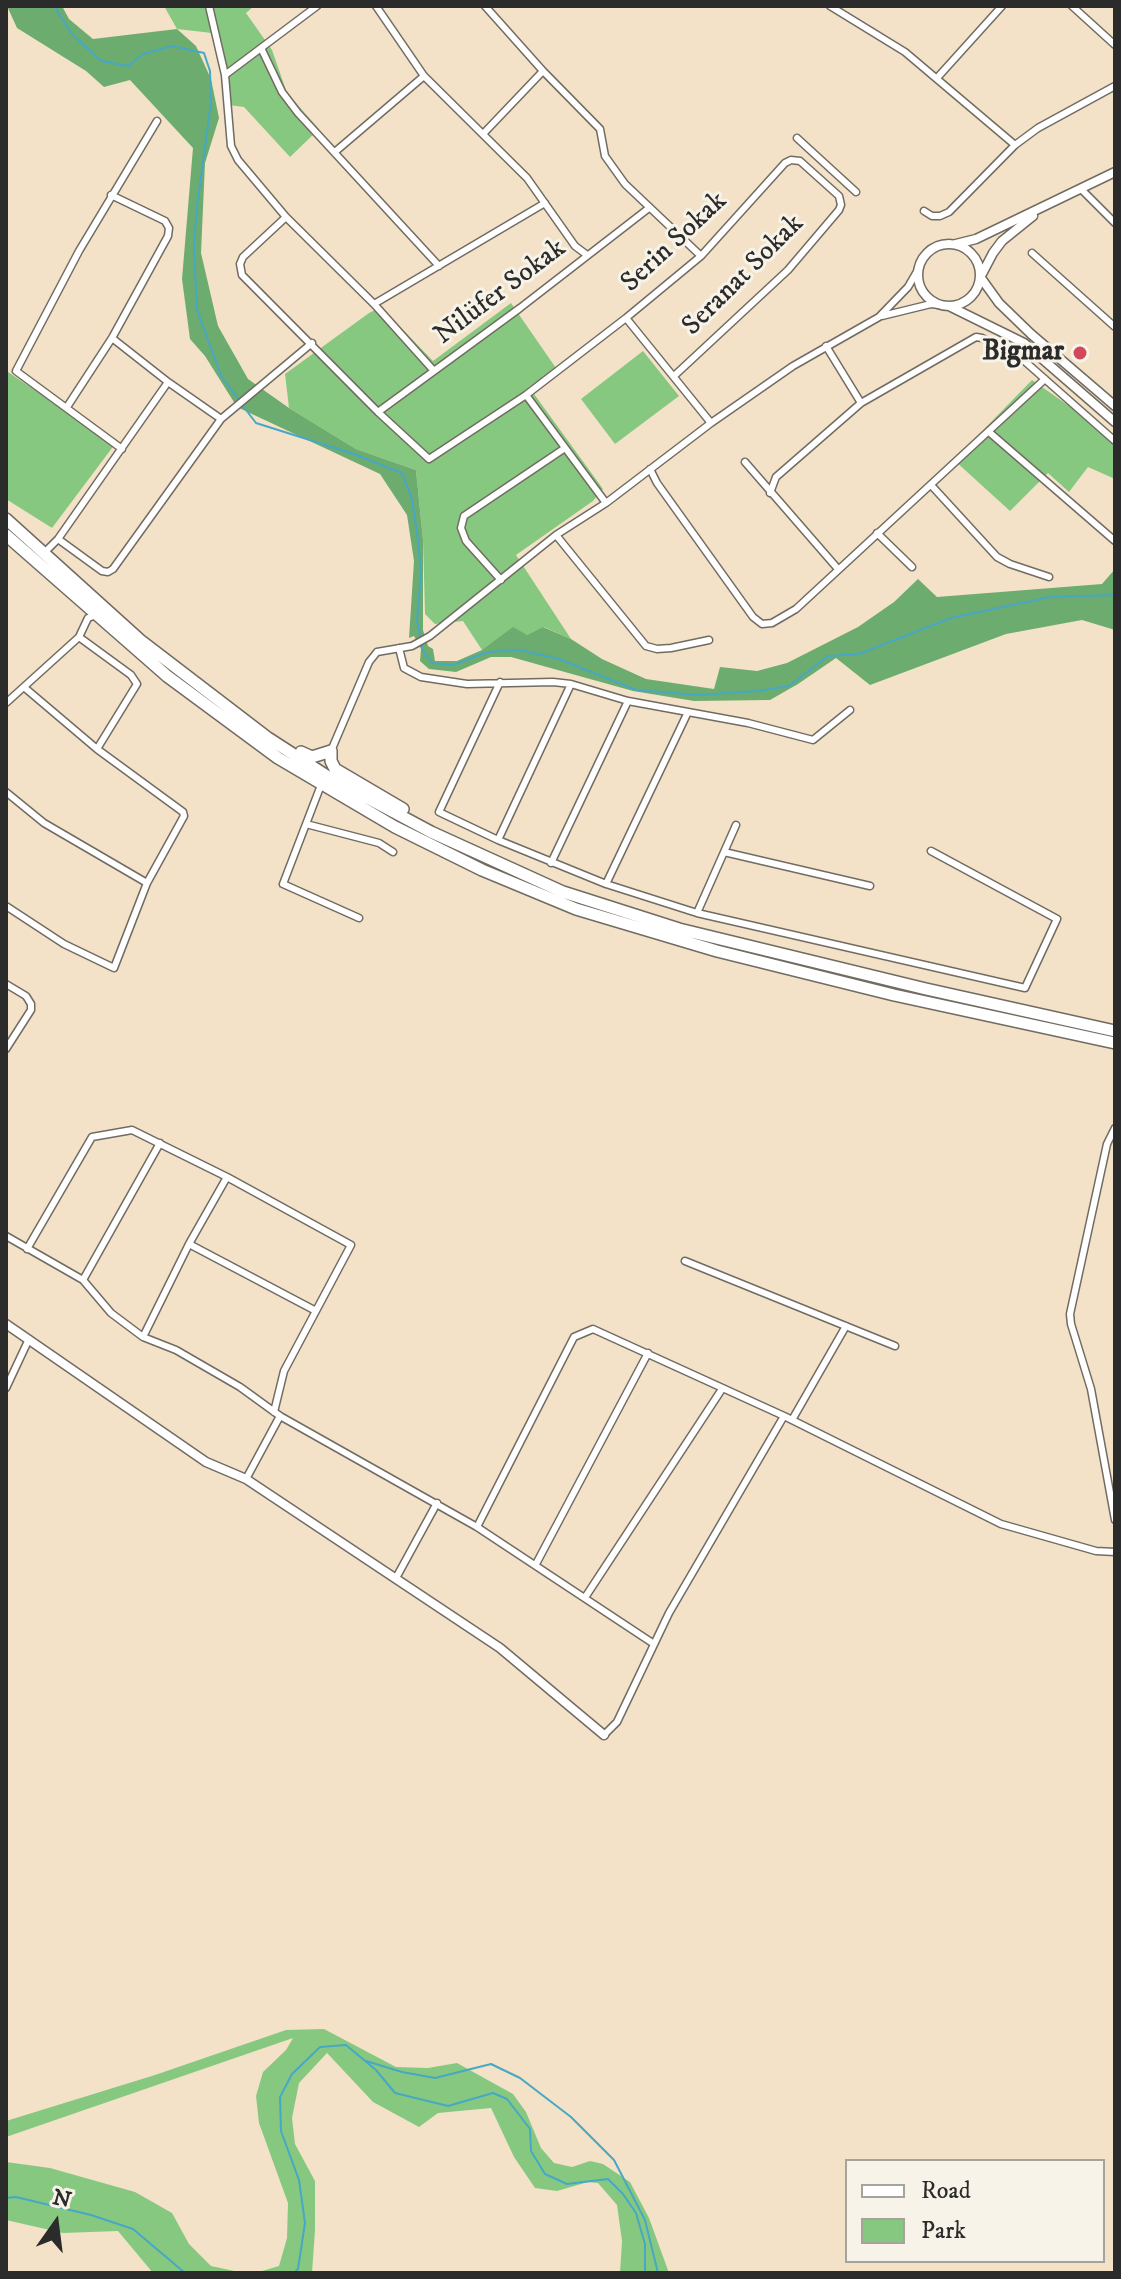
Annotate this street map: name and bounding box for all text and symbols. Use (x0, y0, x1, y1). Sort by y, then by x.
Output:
street label: Serin Sokak (615, 186, 735, 300)
street label: Seranat Sokak (676, 208, 812, 344)
street label: Nilüfer Sokak (429, 233, 573, 353)
place label: Bigmar (982, 336, 1064, 370)
marker: Bigmar (1071, 344, 1089, 362)
legend (845, 2159, 1105, 2263)
text: Road (921, 2176, 971, 2206)
north arrow (16, 2183, 96, 2263)
text: N (50, 2184, 74, 2215)
text: Park (921, 2216, 966, 2246)

